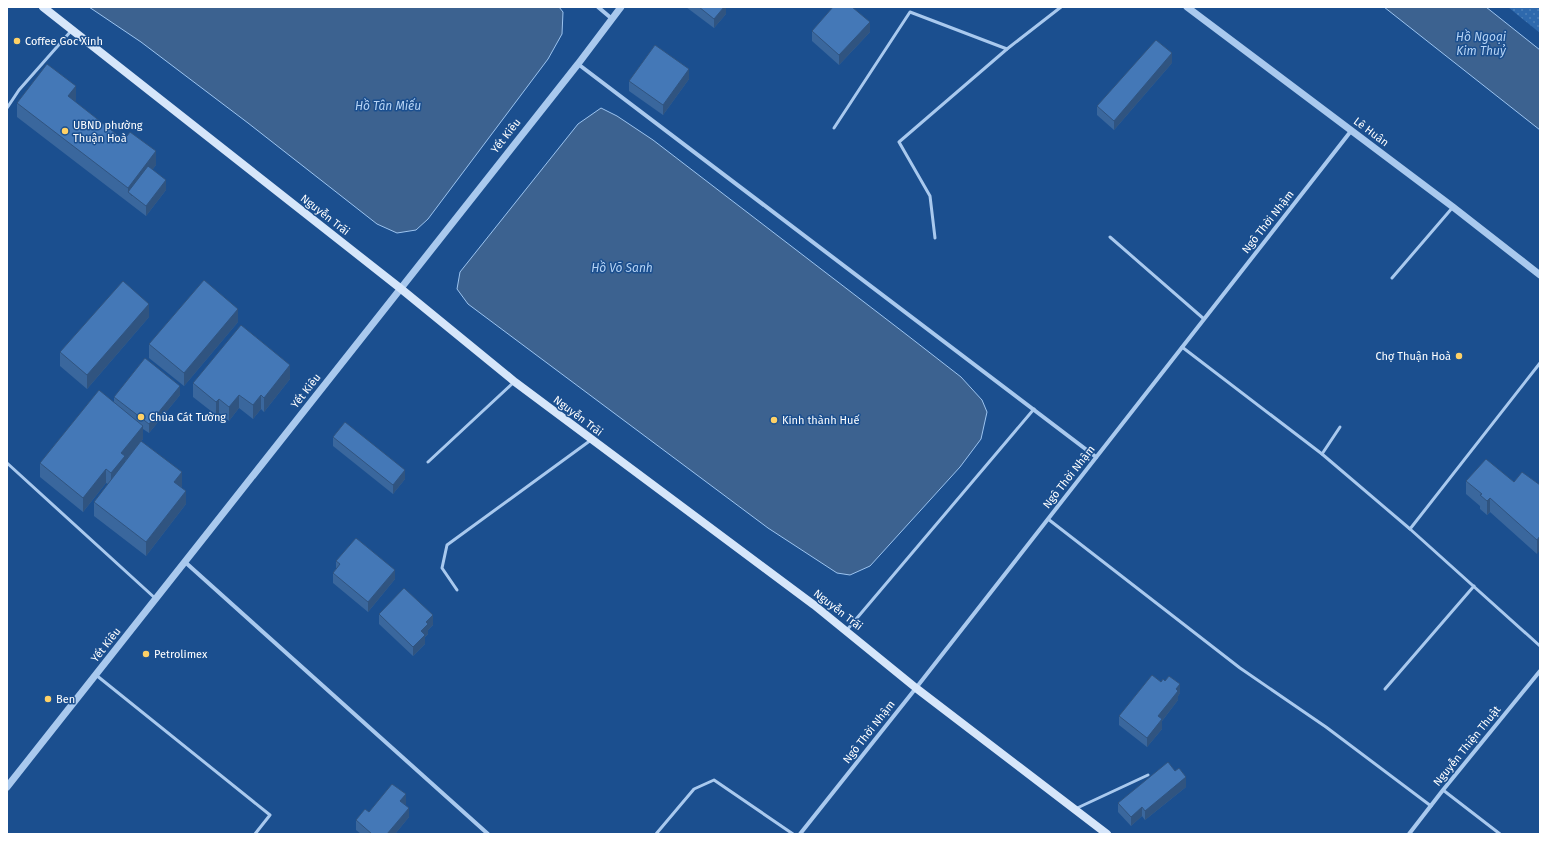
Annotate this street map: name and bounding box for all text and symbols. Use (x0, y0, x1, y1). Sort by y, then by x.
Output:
water label: Hồ Ngoại Kim Thuỷ (1456, 29, 1507, 58)
place label: Coffee Goc Xinh (25, 35, 103, 48)
marker: Coffee Goc Xinh (12, 36, 22, 46)
water label: Hồ Tân Miếu (355, 98, 421, 113)
street label: Lê Huân (1351, 115, 1391, 149)
street label: Yết Kiêu (488, 116, 524, 156)
place label: UBND phường Thuận Hoà (73, 119, 143, 145)
marker: UBND phường Thuận Hoà (60, 126, 70, 136)
street label: Ngô Thời Nhậm (1239, 188, 1297, 256)
street label: Nguyễn Trãi (298, 192, 352, 238)
water label: Hồ Võ Sanh (591, 260, 653, 275)
place label: Chợ Thuận Hoà (1375, 350, 1451, 363)
marker: Chợ Thuận Hoà (1454, 351, 1464, 361)
street label: Yết Kiêu (288, 371, 324, 411)
street label: Nguyễn Trãi (551, 393, 605, 439)
place label: Chùa Cát Tường (149, 411, 226, 424)
marker: Chùa Cát Tường (136, 412, 146, 422)
place label: Kinh thành Huế (782, 414, 859, 427)
marker: Kinh thành Huế (769, 415, 779, 425)
street label: Ngô Thời Nhậm (1040, 443, 1098, 511)
street label: Nguyễn Trãi (811, 587, 865, 633)
street label: Yết Kiêu (88, 625, 124, 665)
place label: Petrolimex (154, 648, 208, 661)
marker: Petrolimex (141, 649, 151, 659)
place label: Ben (56, 693, 75, 706)
marker: Ben (43, 694, 53, 704)
street label: Ngô Thời Nhậm (840, 698, 898, 766)
street label: Nguyễn Thiện Thuật (1431, 703, 1503, 789)

